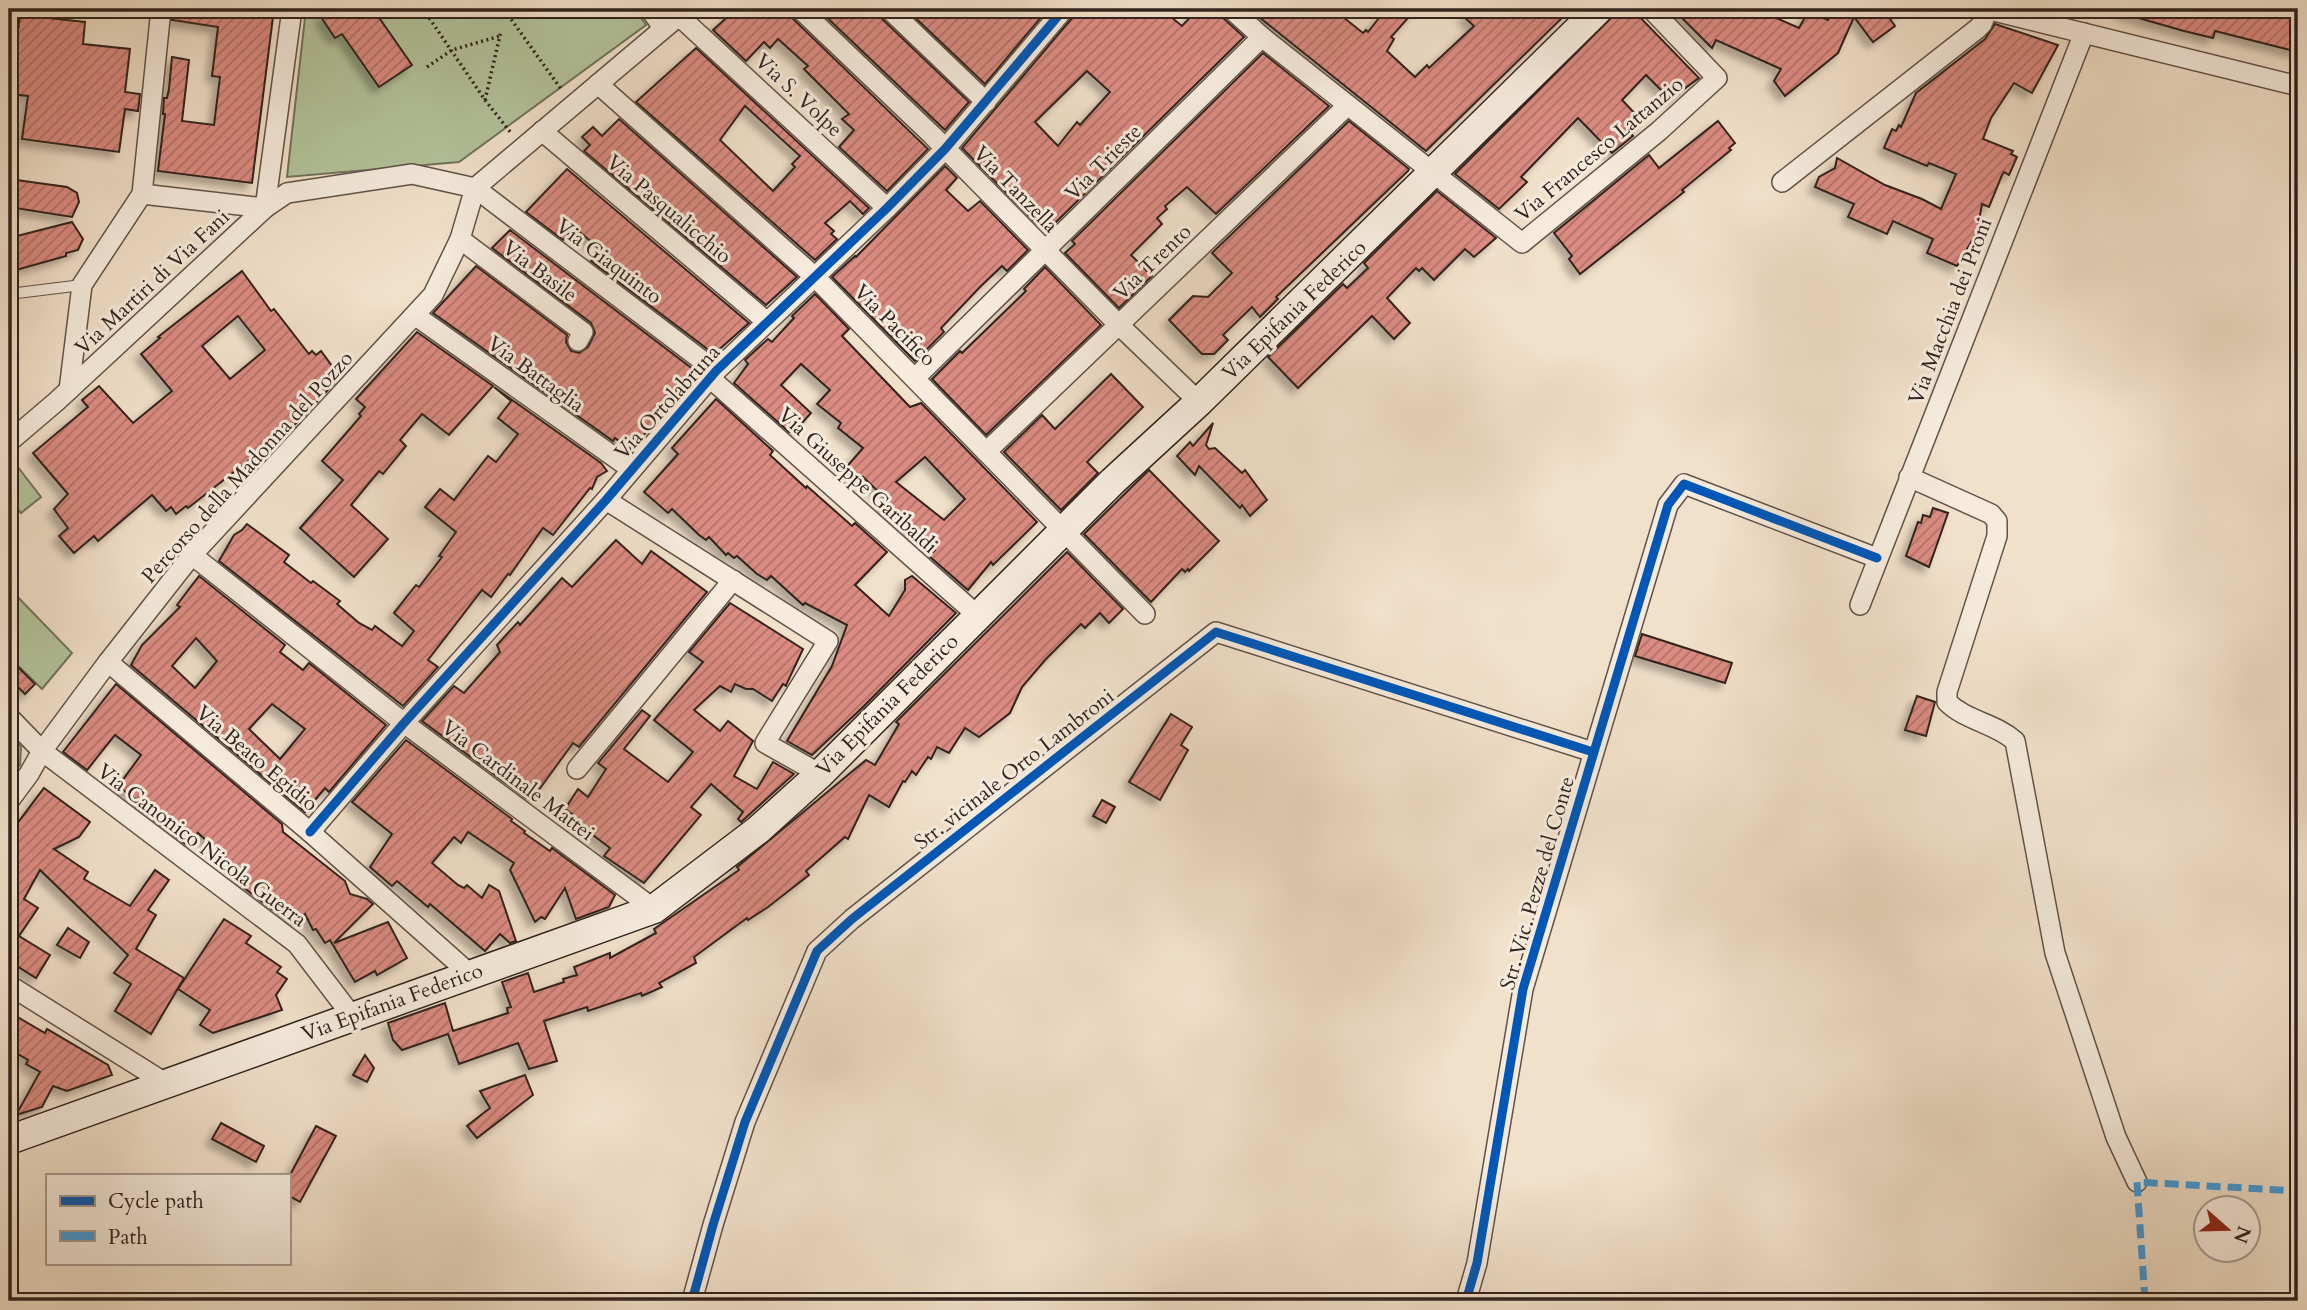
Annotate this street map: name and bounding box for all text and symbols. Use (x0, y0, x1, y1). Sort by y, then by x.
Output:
street label: Via S. Volpe (748, 47, 849, 144)
street label: Via Francesco Lattanzio (1509, 70, 1690, 229)
street label: Via Trieste (1059, 118, 1148, 207)
street label: Via Tanzella (967, 139, 1065, 239)
street label: Via Pasqualicchio (600, 148, 738, 270)
street label: Via Martiri di Via Fani (69, 203, 236, 362)
street label: Via Giaquinto (550, 212, 668, 311)
street label: Via Macchia dei Proni (1901, 214, 1999, 409)
street label: Via Trento (1107, 218, 1198, 307)
street label: Via Basile (496, 234, 583, 309)
street label: Via Epifania Federico (1216, 234, 1373, 387)
street label: Via Pacifico (847, 278, 942, 373)
street label: Via Battaglia (481, 329, 590, 420)
street label: Via Ortolabruna (608, 338, 727, 466)
street label: Percorso della Madonna del Pozzo (135, 345, 360, 590)
street label: Via Giuseppe Garibaldi (771, 401, 944, 560)
street label: Via Epifania Federico (810, 628, 965, 783)
street label: Str. vicinale Orto Lambroni (908, 682, 1120, 857)
street label: Via Beato Egidio (189, 699, 324, 818)
street label: Via Cardinale Mattei (435, 713, 600, 848)
street label: Via Canonico Nicola Guerra (91, 757, 313, 934)
street label: Str. Vic. Pezze del Conte (1493, 773, 1582, 993)
street label: Via Epifania Federico (298, 956, 487, 1049)
legend (46, 1174, 290, 1264)
text: Cycle path (108, 1187, 204, 1216)
north arrow (2192, 1194, 2262, 1264)
text: N (2227, 1222, 2257, 1247)
text: Path (108, 1223, 148, 1252)

